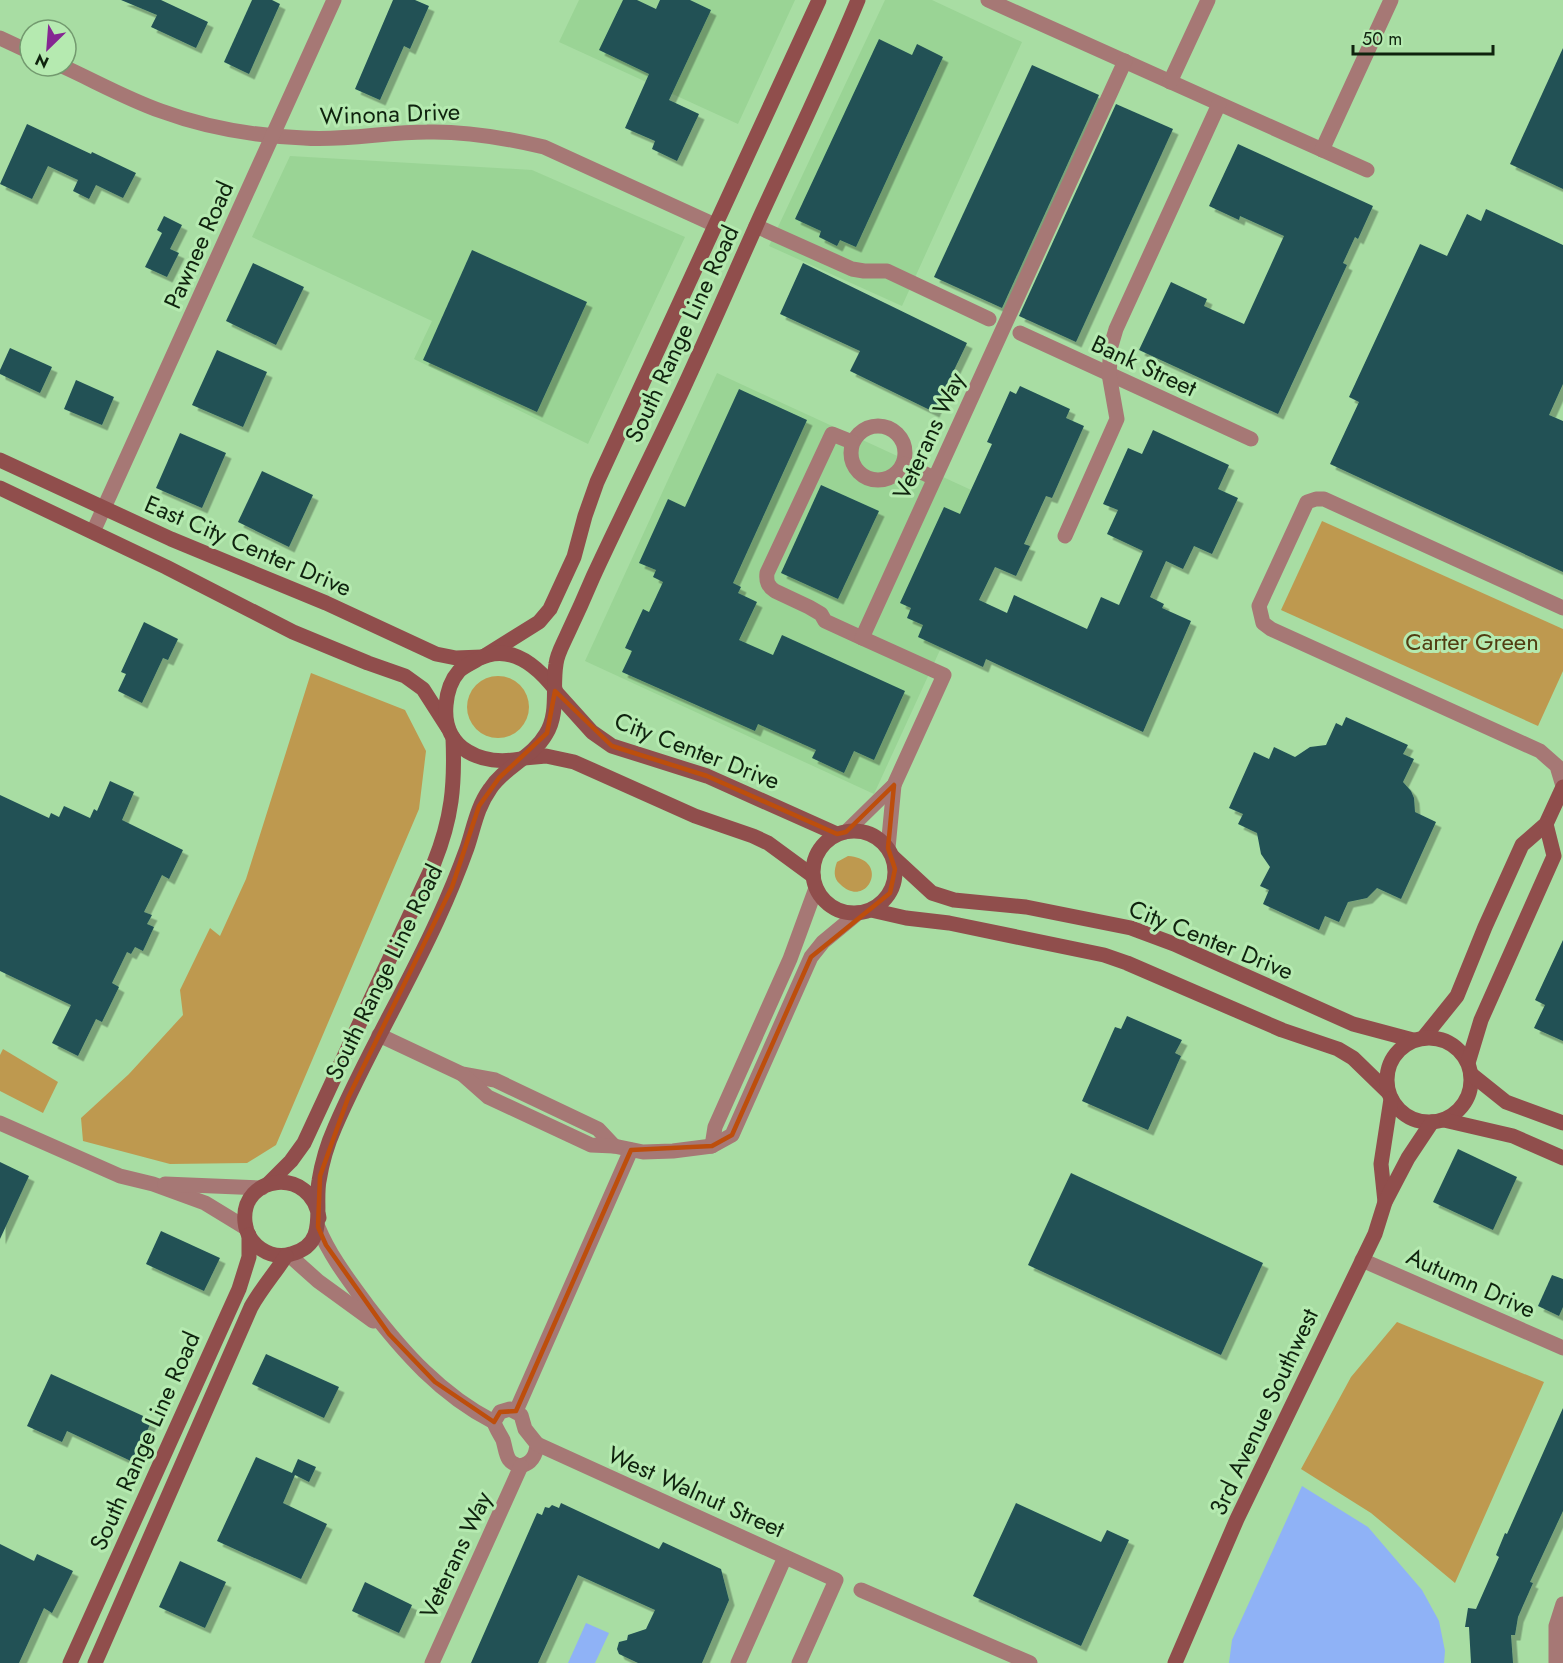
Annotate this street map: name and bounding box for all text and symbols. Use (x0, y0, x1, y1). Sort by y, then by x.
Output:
north arrow (18, 18, 78, 78)
scale bar (1353, 18, 1492, 56)
text: 50 m (1362, 26, 1402, 52)
text: N (31, 48, 52, 74)
street label: Winona Drive (319, 94, 461, 133)
street label: Pawnee Road (155, 175, 242, 314)
street label: South Range Line Road (616, 219, 747, 448)
street label: Bank Street (1086, 326, 1203, 405)
street label: Veterans Way (884, 366, 974, 505)
street label: East City Center Drive (139, 486, 357, 605)
park label: Carter Green (1405, 624, 1539, 659)
street label: City Center Drive (609, 703, 785, 798)
street label: South Range Line Road (316, 858, 451, 1086)
street label: City Center Drive (1124, 891, 1299, 988)
street label: Autumn Drive (1401, 1238, 1541, 1327)
street label: 3rd Avenue Southwest (1200, 1302, 1327, 1521)
street label: South Range Line Road (81, 1326, 209, 1556)
street label: West Walnut Street (602, 1437, 791, 1546)
street label: Veterans Way (411, 1485, 501, 1624)

